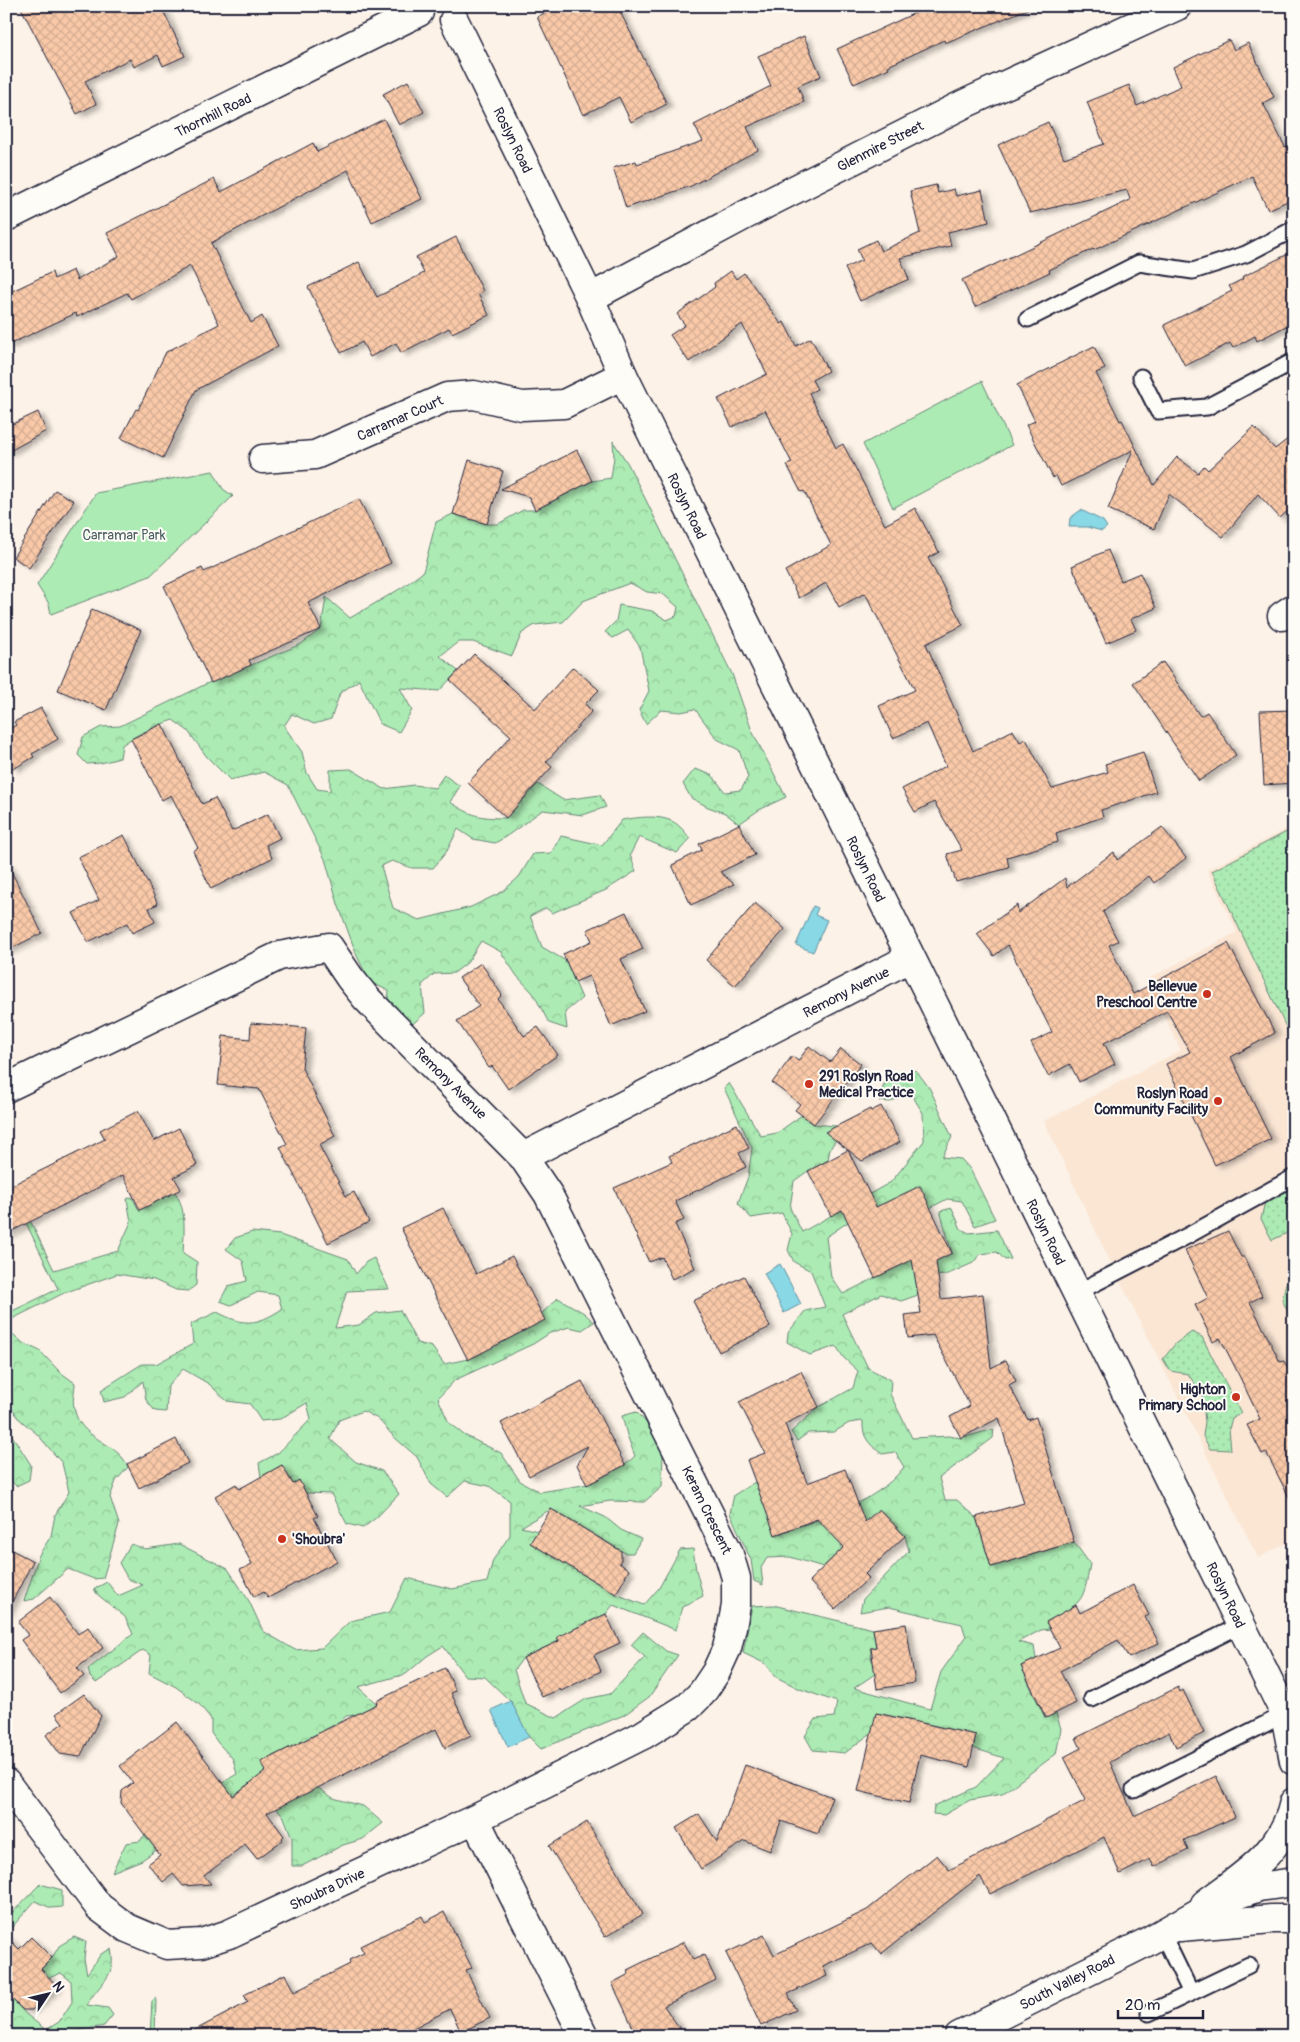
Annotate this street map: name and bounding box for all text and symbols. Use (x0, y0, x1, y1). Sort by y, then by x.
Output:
street label: Thornhill Road (172, 90, 254, 141)
street label: Roslyn Road (489, 105, 536, 176)
street label: Glenmire Street (834, 117, 927, 175)
street label: Carramar Court (355, 392, 446, 445)
street label: Roslyn Road (663, 471, 710, 542)
park label: Carramar Park (82, 527, 166, 544)
street label: Roslyn Road (842, 834, 889, 905)
street label: Remony Avenue (800, 963, 892, 1021)
place label: Bellevue Preschool Centre (1096, 978, 1198, 1011)
marker: Bellevue Preschool Centre (1201, 988, 1213, 1000)
street label: Remony Avenue (411, 1044, 490, 1123)
place label: 291 Roslyn Road Medical Practice (819, 1068, 915, 1101)
marker: 291 Roslyn Road Medical Practice (803, 1078, 815, 1090)
place label: Roslyn Road Community Facility (1094, 1085, 1208, 1118)
marker: Roslyn Road Community Facility (1212, 1095, 1224, 1107)
street label: Roslyn Road (1022, 1197, 1069, 1268)
place label: Highton Primary School (1138, 1381, 1226, 1414)
marker: Highton Primary School (1230, 1391, 1242, 1403)
street label: Keram Crescent (678, 1463, 735, 1557)
place label: 'Shoubra' (292, 1531, 345, 1548)
marker: 'Shoubra' (276, 1533, 288, 1545)
street label: Roslyn Road (1202, 1560, 1249, 1631)
street label: Shoubra Drive (287, 1865, 367, 1914)
street label: South Valley Road (1017, 1951, 1118, 2014)
north arrow (22, 1970, 72, 2020)
text: N (49, 1978, 68, 1996)
scale bar (1118, 1987, 1202, 2019)
text: 20 m (1125, 1996, 1160, 2015)

